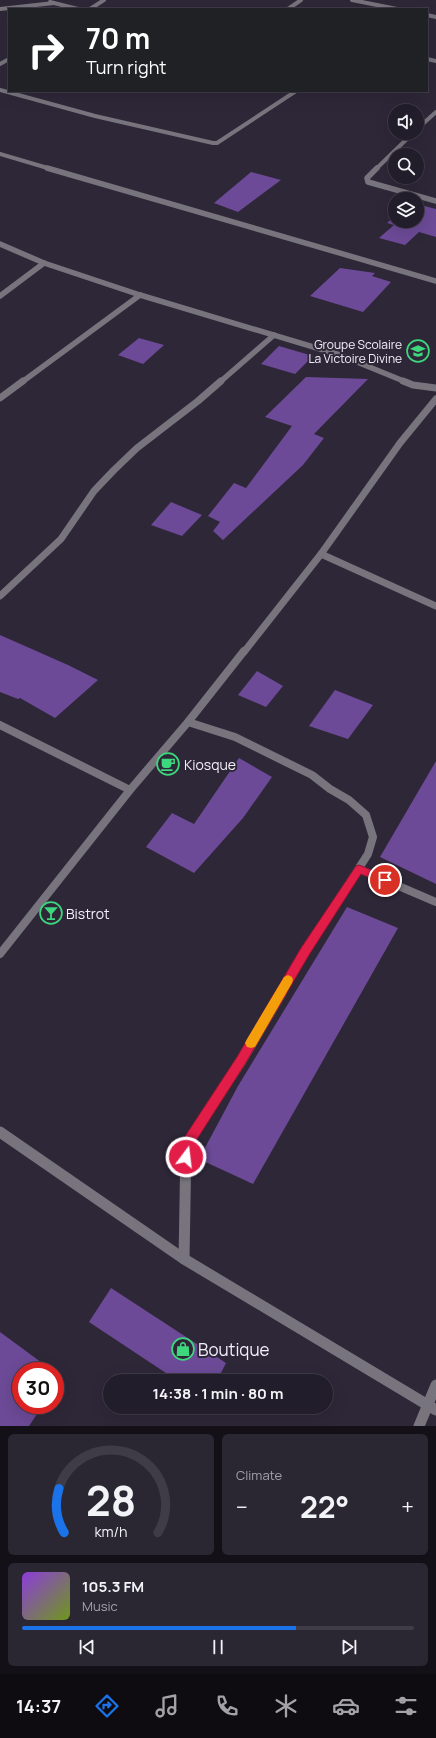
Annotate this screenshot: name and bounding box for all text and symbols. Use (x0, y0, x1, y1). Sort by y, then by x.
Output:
text: 70 m (86, 19, 150, 57)
icon: right (20, 24, 72, 76)
text: Turn right (86, 55, 167, 79)
map controls (388, 104, 424, 228)
button: sound (388, 104, 424, 140)
button: search (388, 148, 424, 184)
button: layers (388, 192, 424, 228)
place label: Groupe Scolaire La Victoire Divine (308, 336, 402, 367)
school or university icon: Groupe Scolaire La Victoire Divine (405, 338, 431, 364)
cafe icon: Kiosque (155, 751, 181, 777)
place label: Kiosque (184, 755, 236, 774)
pin (368, 863, 402, 897)
icon: arrive (374, 869, 396, 891)
bar icon: Bistrot (38, 900, 64, 926)
place label: Bistrot (66, 904, 110, 923)
position arrow (165, 1136, 207, 1178)
shop icon: Boutique (170, 1336, 196, 1362)
place label: Boutique (198, 1338, 270, 1361)
speed limit sign: 30 (12, 1362, 64, 1414)
text: 14:38 · 1 min · 80 m (153, 1383, 283, 1404)
text: Climate (236, 1466, 282, 1484)
text: 28 (86, 1471, 136, 1527)
text: 22° (300, 1486, 349, 1527)
text: − (236, 1492, 248, 1522)
text: + (401, 1492, 414, 1522)
text: km/h (94, 1521, 128, 1540)
text: 105.3 FM (82, 1576, 144, 1597)
text: Music (82, 1597, 118, 1615)
icon: previous (76, 1636, 98, 1658)
icon: pause (207, 1636, 229, 1658)
icon: next (338, 1636, 360, 1658)
icon: directions (93, 1692, 121, 1720)
icon: music (153, 1692, 181, 1720)
icon: phone (213, 1692, 241, 1720)
icon: climate (272, 1692, 300, 1720)
icon: car (332, 1692, 360, 1720)
icon: filters (392, 1692, 420, 1720)
text: 14:37 (16, 1694, 61, 1718)

